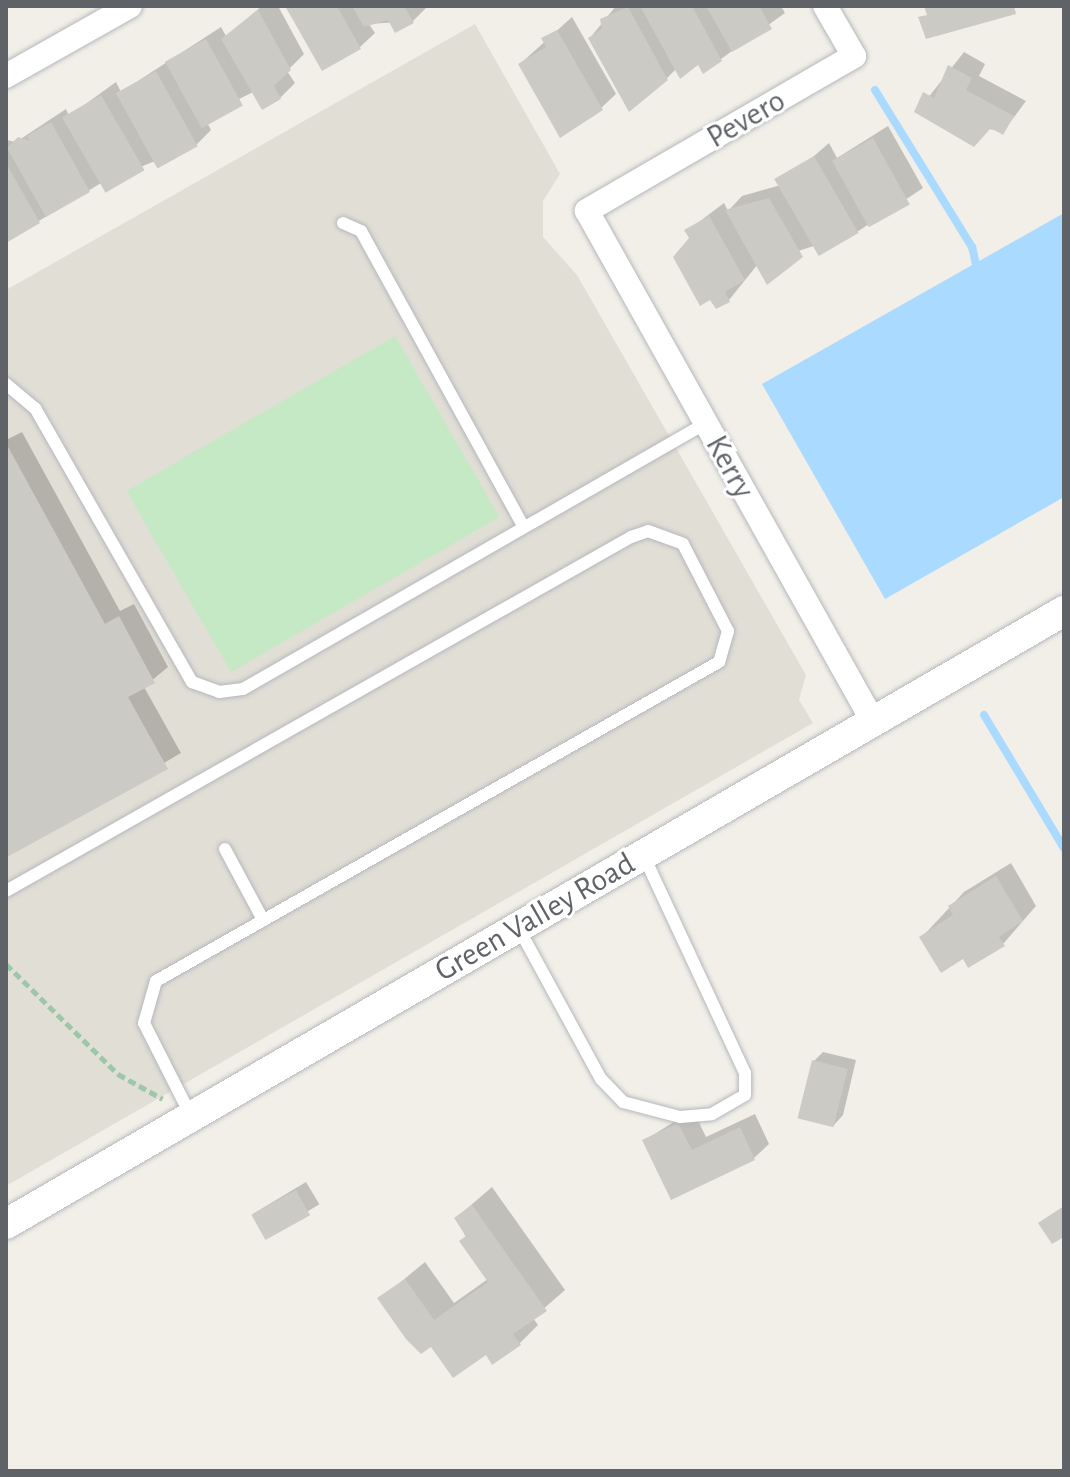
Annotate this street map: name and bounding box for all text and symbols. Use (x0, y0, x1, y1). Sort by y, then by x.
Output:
street label: Pevero (700, 81, 792, 157)
street label: Kerry (697, 429, 763, 505)
street label: Green Valley Road (428, 844, 642, 990)

